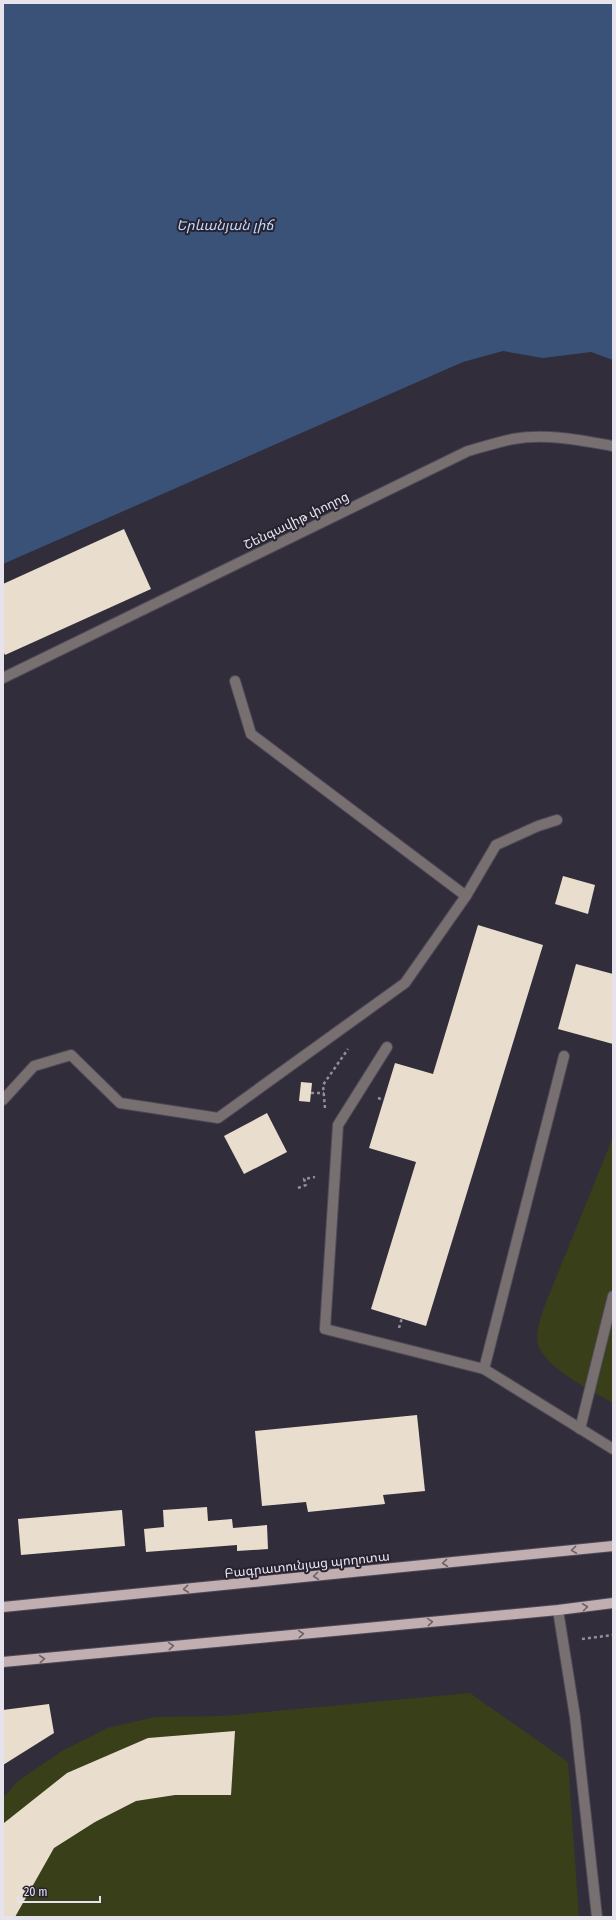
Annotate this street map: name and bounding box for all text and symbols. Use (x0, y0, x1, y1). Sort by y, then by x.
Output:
water label: Երևանյան լիճ (177, 217, 275, 234)
street label: Շենգավիթ փողոց (241, 489, 351, 552)
one-way arrow (571, 1545, 577, 1554)
street label: Բագրատունյաց պողոտա (224, 1548, 390, 1581)
one-way arrow (442, 1558, 448, 1567)
one-way arrow (312, 1571, 319, 1580)
one-way arrow (183, 1584, 189, 1593)
one-way arrow (582, 1603, 588, 1612)
one-way arrow (427, 1618, 433, 1627)
one-way arrow (298, 1630, 304, 1639)
one-way arrow (168, 1642, 174, 1651)
one-way arrow (39, 1654, 45, 1663)
scale bar (18, 1878, 100, 1904)
text: 20 m (24, 1885, 48, 1899)

